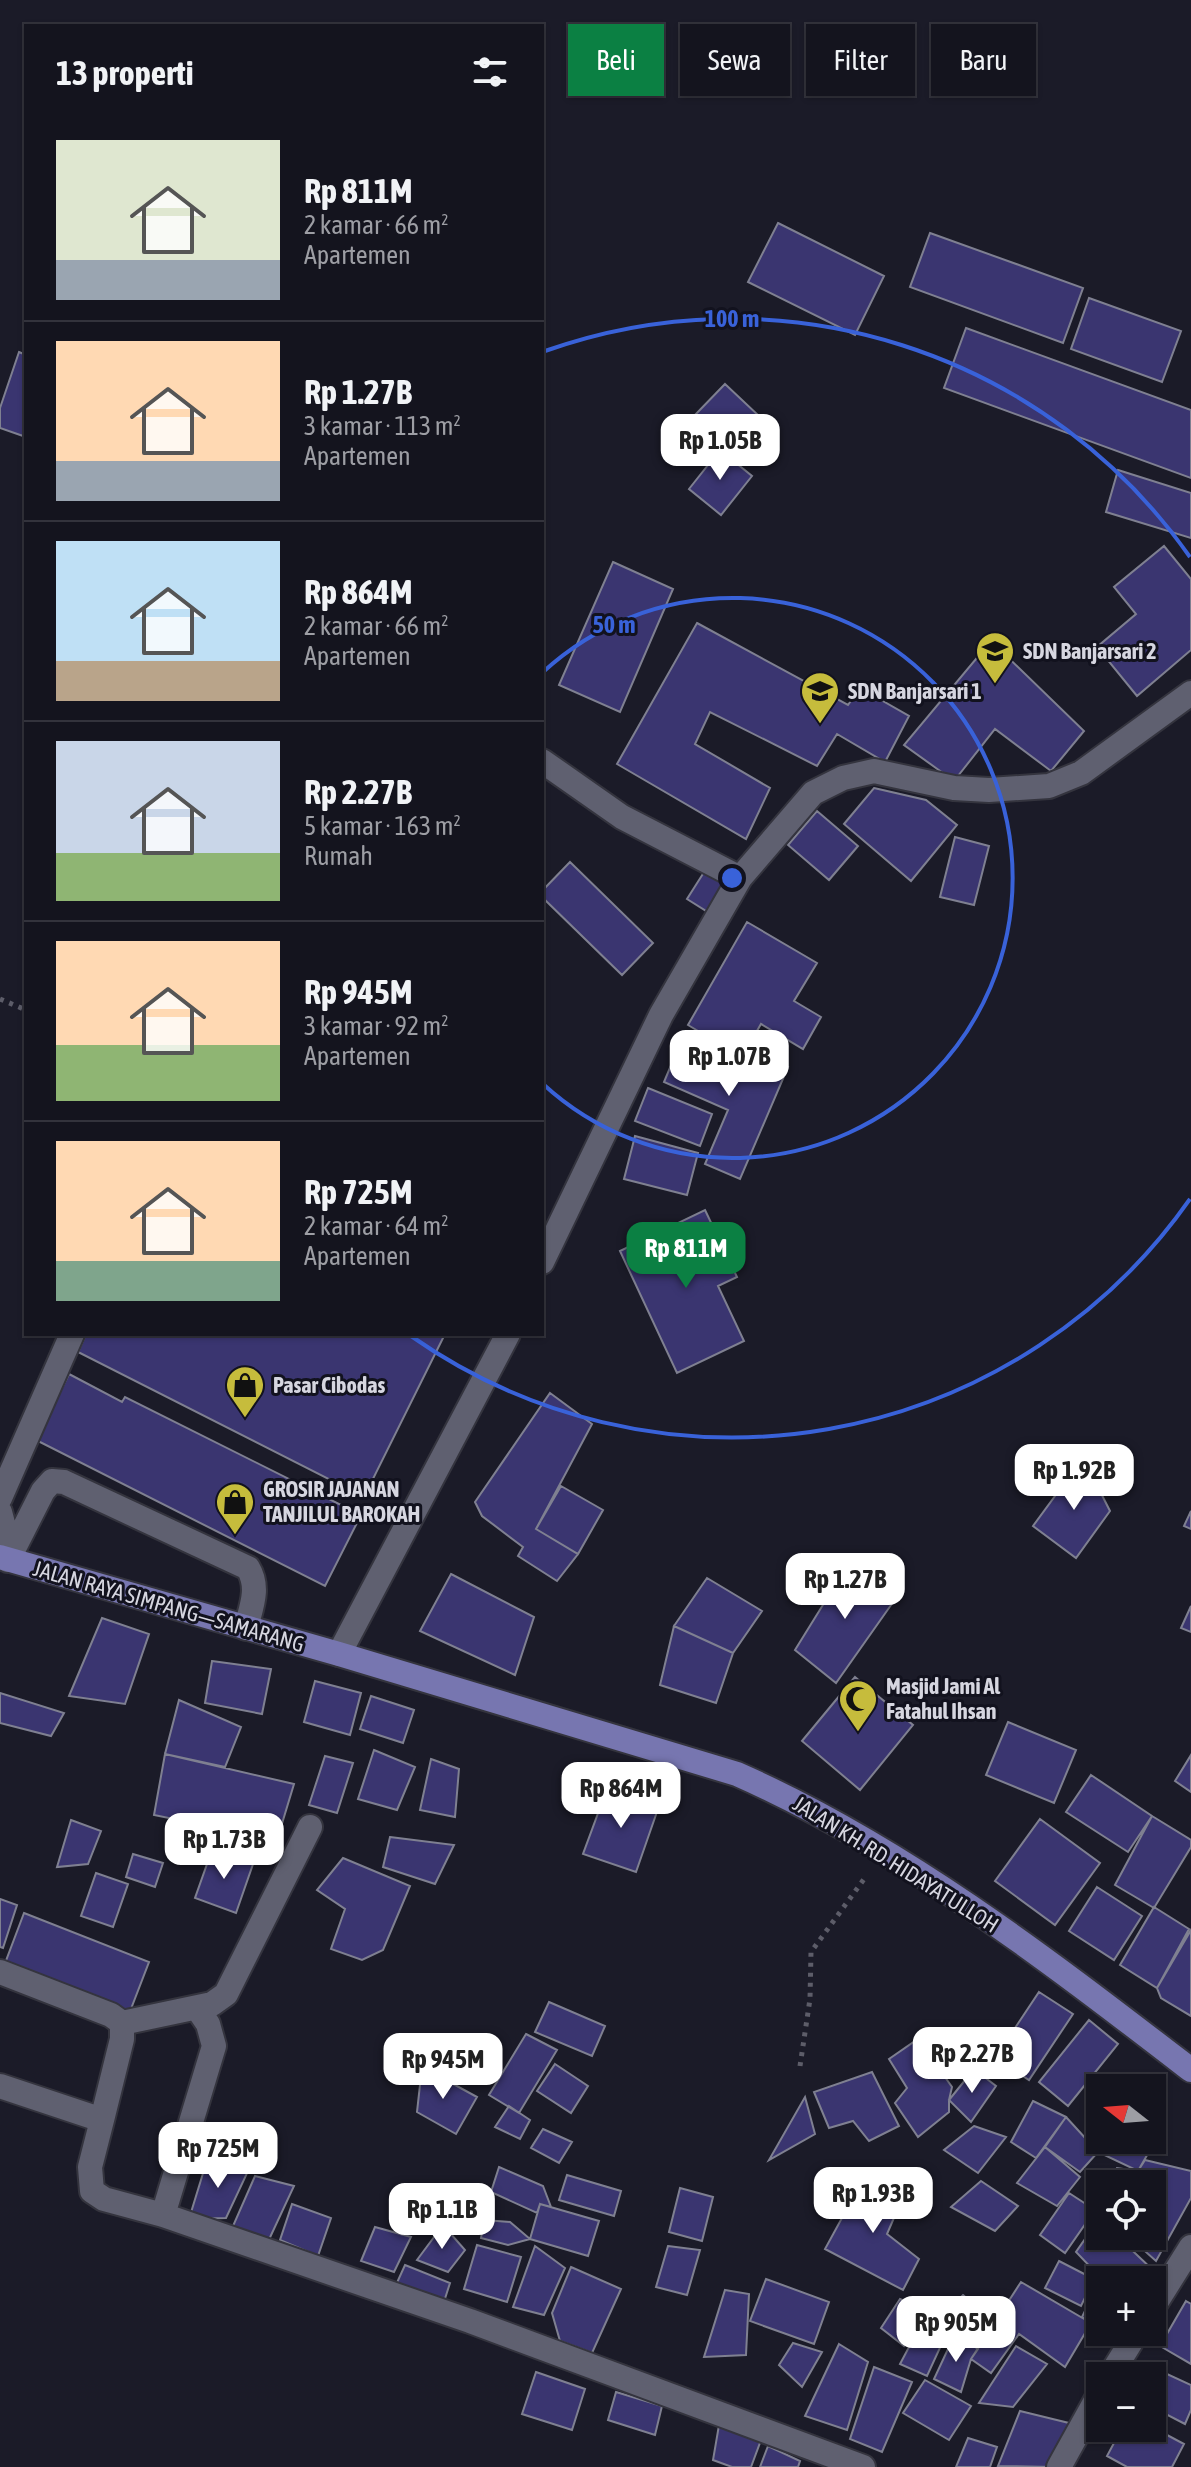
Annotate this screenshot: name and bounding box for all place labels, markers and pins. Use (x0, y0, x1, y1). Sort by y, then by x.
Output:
pin: Rp 1.05B (637, 414, 803, 482)
school or university icon: SDN Banjarsari 2 (974, 630, 1016, 685)
place label: SDN Banjarsari 2 (1023, 638, 1157, 664)
school or university icon: SDN Banjarsari 1 (799, 670, 841, 725)
place label: SDN Banjarsari 1 (848, 678, 982, 704)
centre of rings (718, 864, 746, 892)
pin: Rp 1.07B (646, 1030, 812, 1098)
pin: Rp 811M (612, 1222, 760, 1290)
shop icon: Pasar Cibodas (224, 1364, 266, 1419)
place label: Pasar Cibodas (273, 1372, 385, 1398)
pin: Rp 1.92B (991, 1444, 1157, 1512)
place label: GROSIR JAJANAN TANJILUL BAROKAH (263, 1476, 420, 1527)
shop icon: GROSIR JAJANAN TANJILUL BAROKAH (214, 1481, 256, 1536)
pin: Rp 1.27B (762, 1553, 928, 1621)
place label: Masjid Jami Al Fatahul Ihsan (886, 1673, 1001, 1724)
mosque icon: Masjid Jami Al Fatahul Ihsan (837, 1678, 879, 1733)
pin: Rp 864M (547, 1762, 695, 1830)
pin: Rp 1.73B (141, 1813, 307, 1881)
pin: Rp 2.27B (889, 2027, 1055, 2095)
pin: Rp 945M (369, 2033, 517, 2101)
pin: Rp 725M (144, 2122, 292, 2190)
pin: Rp 1.93B (790, 2167, 956, 2235)
pin: Rp 1.1B (368, 2183, 516, 2251)
pin: Rp 905M (882, 2296, 1030, 2364)

